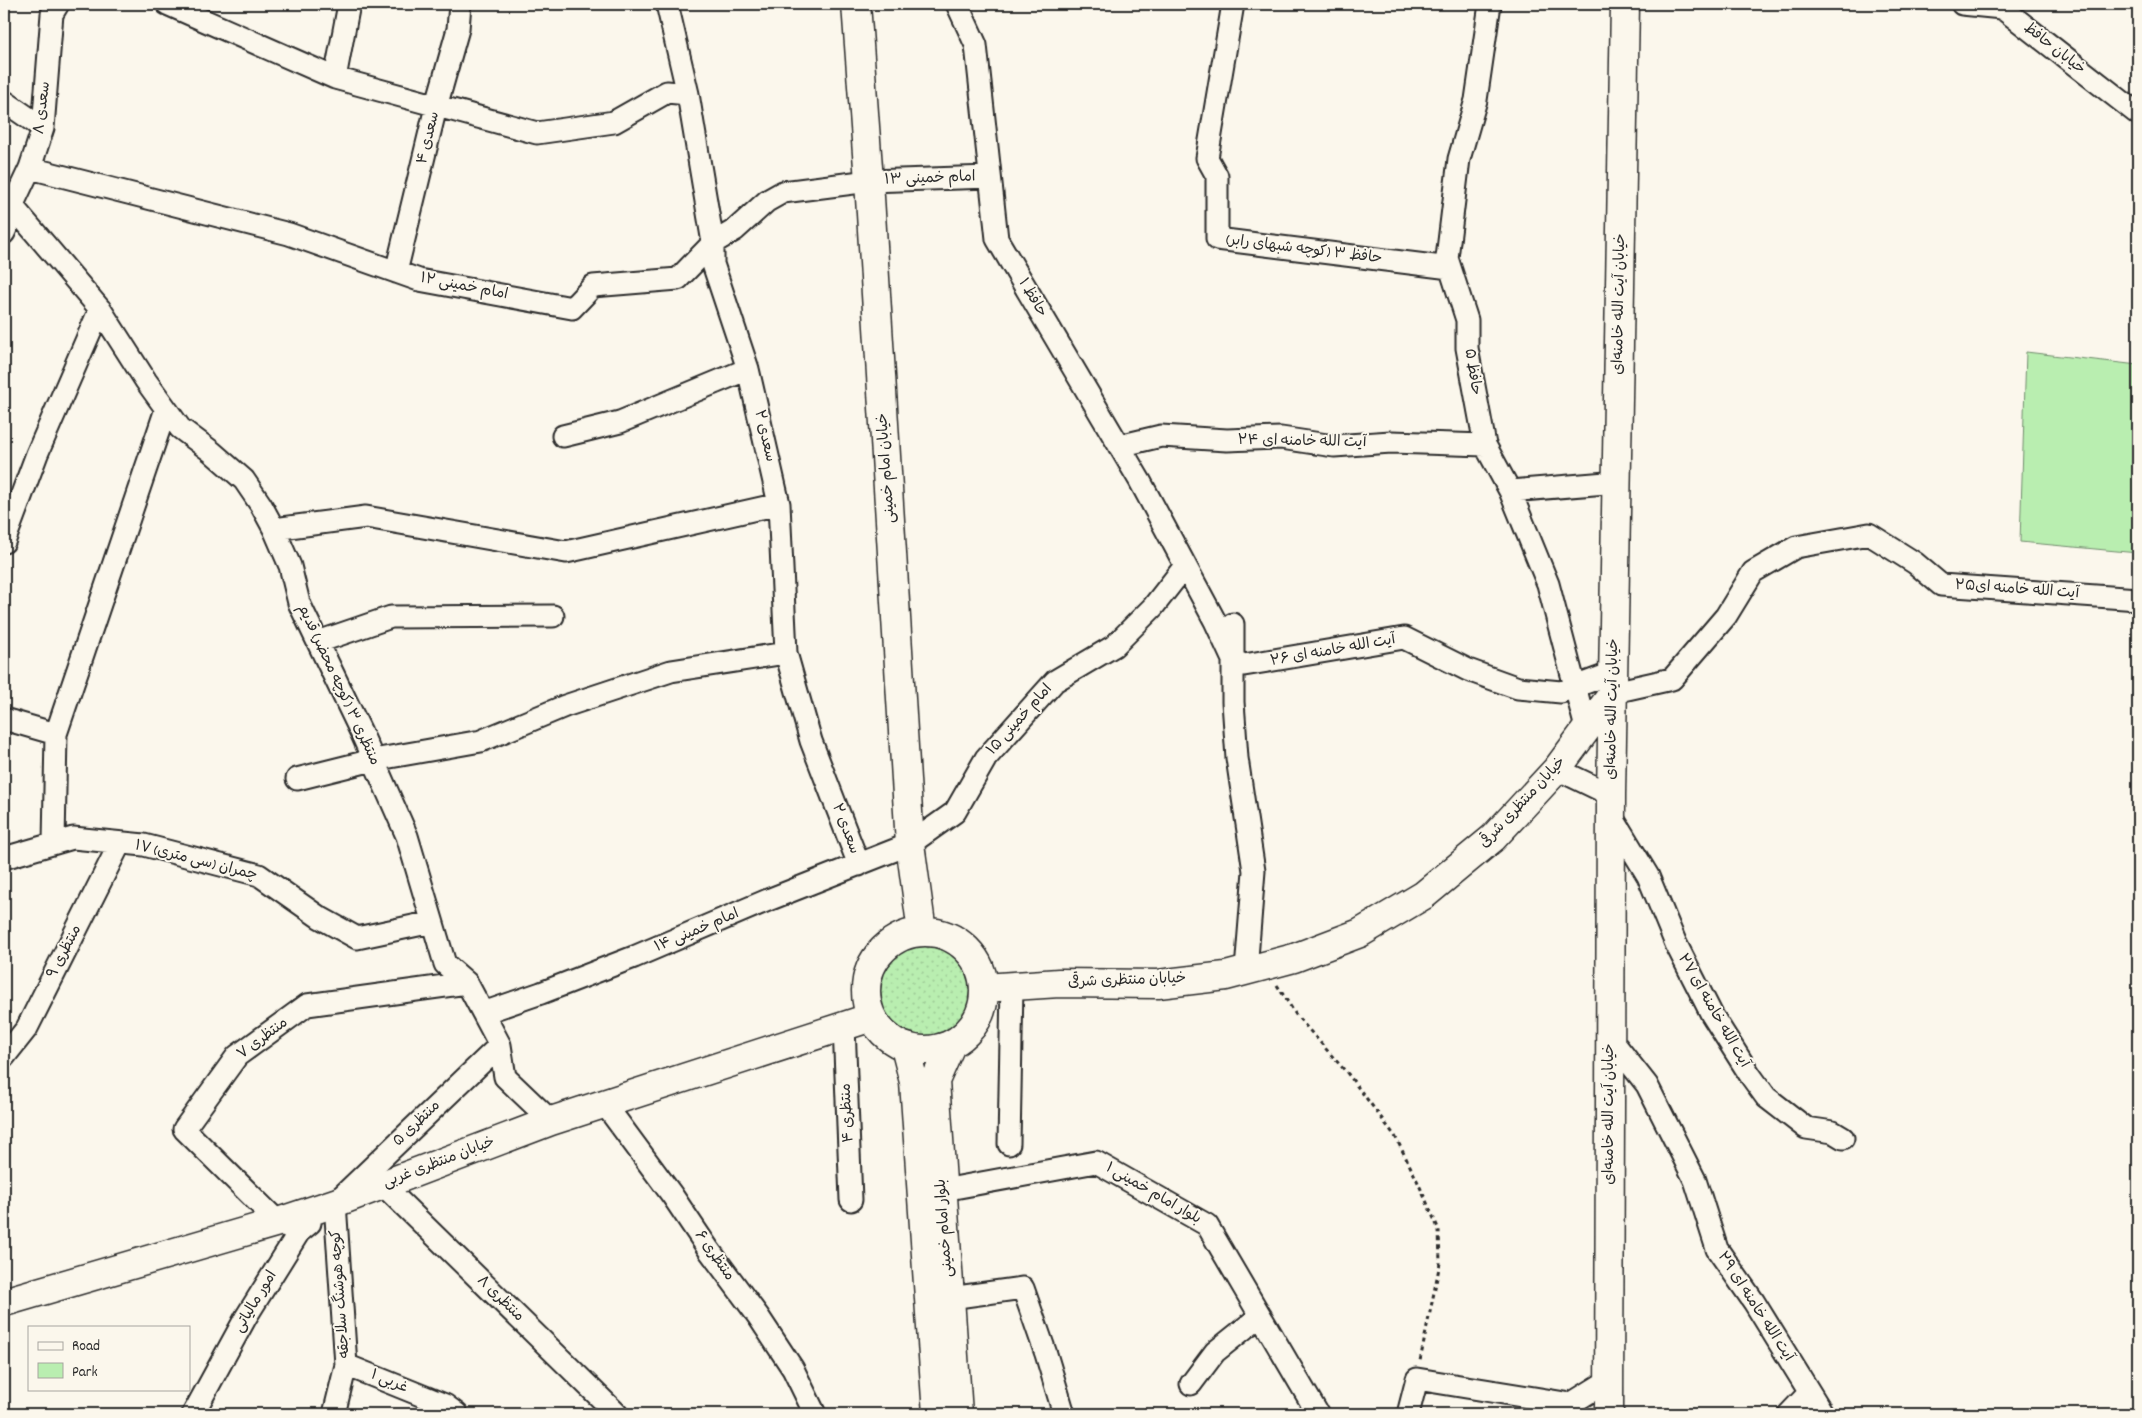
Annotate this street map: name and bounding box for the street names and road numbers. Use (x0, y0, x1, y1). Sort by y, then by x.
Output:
street label: خیابان حافظ (2018, 18, 2090, 80)
street label: سعدی ۸ (29, 80, 57, 136)
street label: سعدی ۴ (412, 109, 446, 167)
street label: امام خمینی ۱۳ (884, 166, 976, 192)
street label: حافظ ۳ (کوچه شبهای رابر) (1225, 229, 1383, 271)
street label: خیابان آیت الله خامنه‌ای (1608, 233, 1632, 375)
street label: امام خمینی ۱۲ (418, 268, 510, 306)
street label: حافظ ۱ (1012, 274, 1052, 322)
street label: حافظ ۵ (1457, 347, 1487, 397)
street label: سعدی ۲ (747, 408, 781, 464)
street label: خیابان امام خمینی (872, 412, 902, 524)
street label: آیت الله خامنه ای ۲۴ (1237, 430, 1368, 454)
street label: آیت الله خامنه ای۲۵ (1954, 575, 2081, 605)
street label: منتظری ۳ (کوچه محضر) قدیم (291, 601, 385, 769)
street label: آیت الله خامنه ای ۲۶ (1269, 629, 1399, 673)
street label: خیابان آیت الله خامنه‌ای (1601, 638, 1625, 780)
street label: امام خمینی ۱۵ (982, 679, 1058, 761)
street label: خیابان منتظری شرقی (1473, 751, 1571, 854)
street label: سعدی ۲ (825, 800, 865, 858)
street label: چمران (سی متری) ۱۷ (132, 835, 260, 887)
street label: امام خمینی ۱۴ (651, 903, 743, 959)
street label: منتظری ۹ (42, 921, 88, 983)
street label: آیت الله خامنه ای ۲۷ (1671, 950, 1755, 1073)
street label: خیابان منتظری شرقی (1067, 966, 1186, 994)
street label: منتظری ۷ (233, 1013, 293, 1065)
street label: خیابان آیت الله خامنه‌ای (1599, 1043, 1621, 1185)
street label: منتظری ۴ (835, 1083, 861, 1143)
street label: منتظری ۵ (388, 1096, 446, 1152)
street label: خیابان منتظری غربی (380, 1132, 498, 1194)
street label: بلوار امام خمینی ۱ (1101, 1158, 1205, 1230)
street label: بلوار امام خمینی (931, 1178, 959, 1278)
street label: منتظری ۶ (689, 1226, 739, 1286)
street label: کوچه هوشنگ سلاجقه (326, 1229, 356, 1359)
street label: آیت الله خامنه ای ۲۹ (1711, 1248, 1800, 1367)
street label: امور مالیاتی (229, 1267, 283, 1337)
street label: منتظری ۸ (471, 1271, 529, 1327)
street label: غربی ۱ (367, 1365, 411, 1399)

